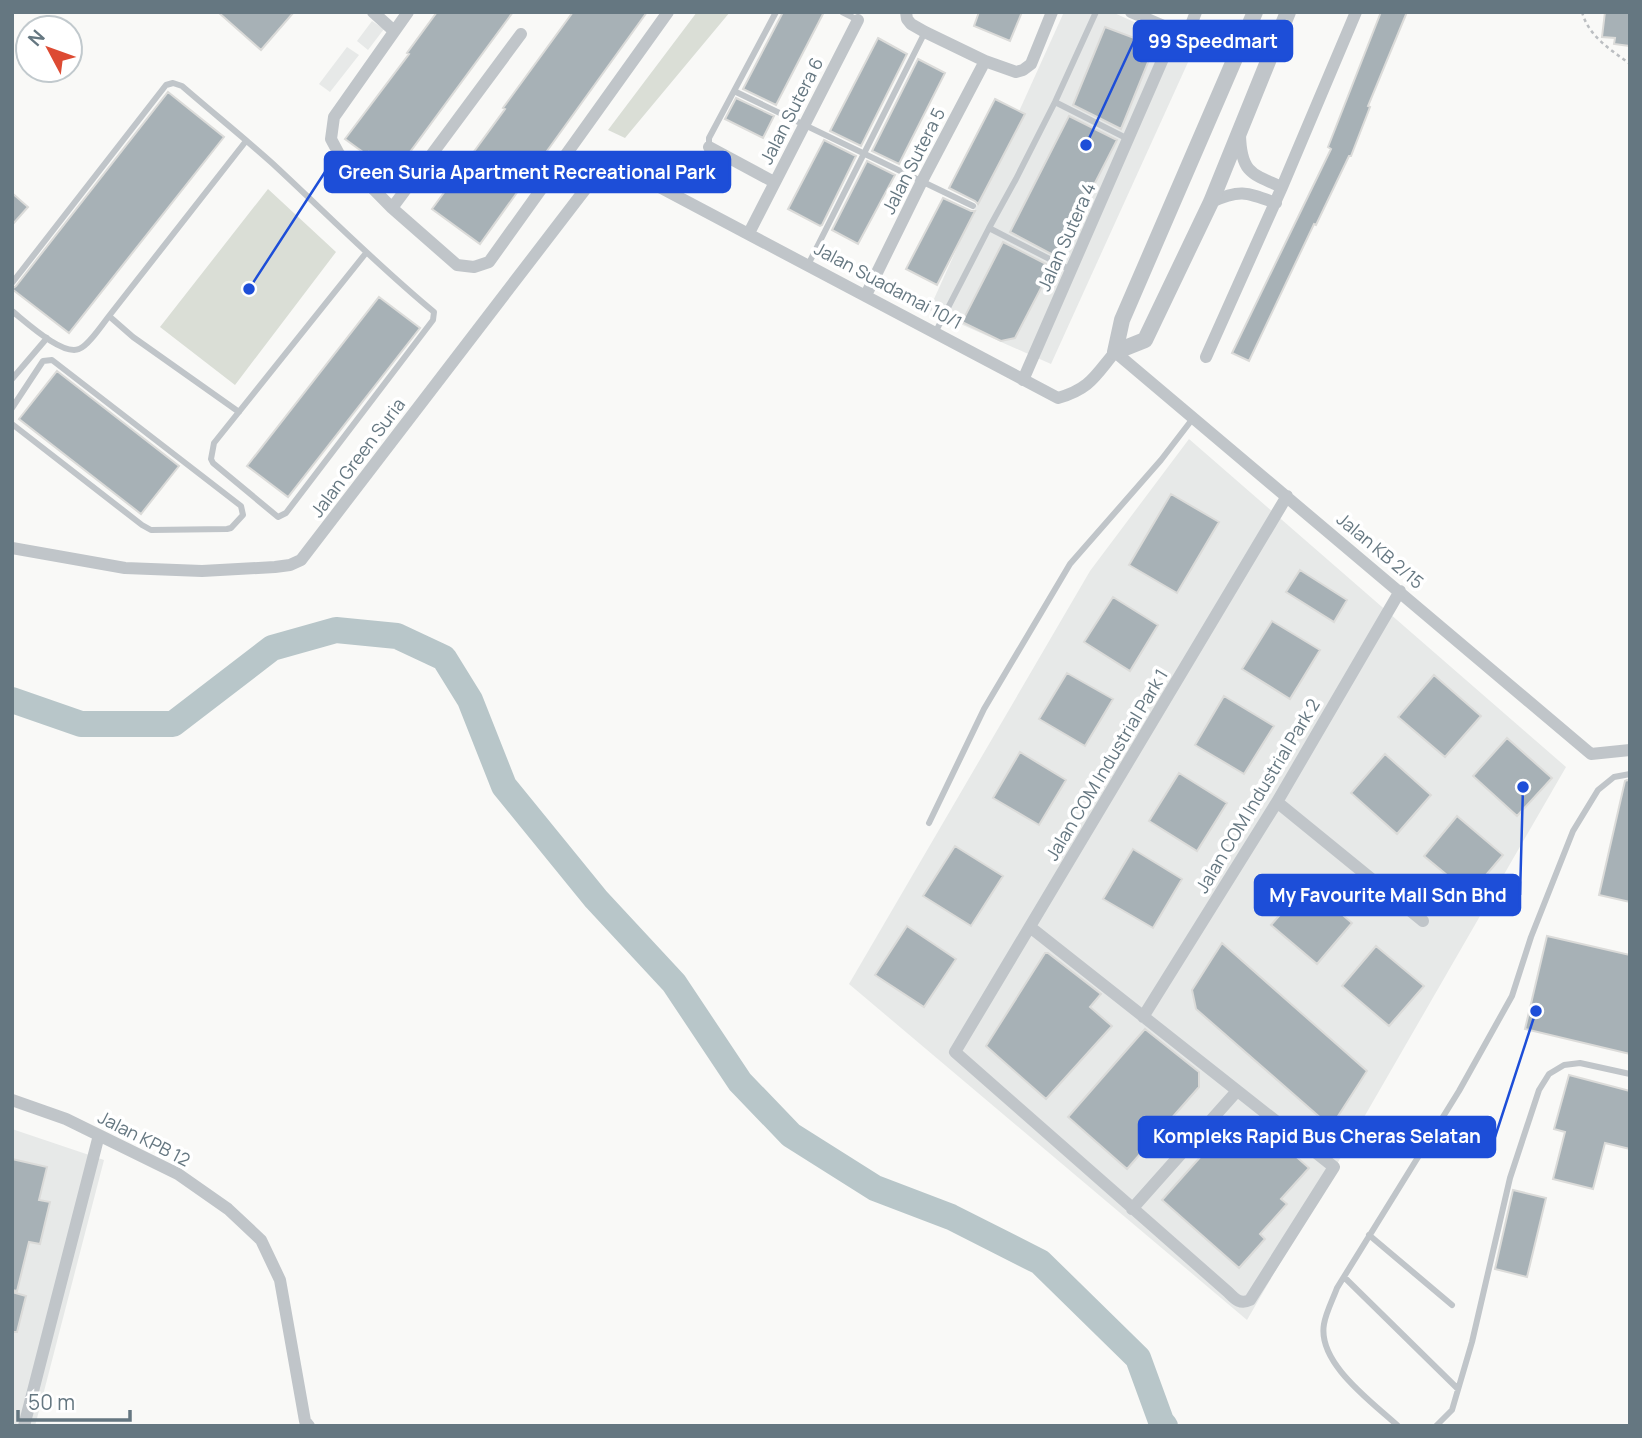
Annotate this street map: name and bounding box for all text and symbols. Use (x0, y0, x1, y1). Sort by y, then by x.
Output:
north arrow (14, 14, 84, 84)
callout: 99 Speedmart (1134, 21, 1292, 61)
text: N (22, 24, 50, 52)
text: 99 Speedmart (1148, 28, 1278, 54)
street label: Jalan Sutera 6 (754, 53, 828, 168)
street label: Jalan Sutera 5 (876, 103, 950, 218)
callout: Green Suria Apartment Recreational Park (325, 152, 730, 192)
text: Green Suria Apartment Recreational Park (338, 159, 716, 185)
street label: Jalan Sutera 4 (1031, 179, 1101, 295)
street label: Jalan Suadamai 10/1 (810, 236, 967, 334)
street label: Jalan Green Suria (304, 393, 410, 522)
street label: Jalan KB 2/15 (1332, 507, 1429, 594)
street label: Jalan COM Industrial Park 1 (1039, 664, 1173, 865)
street label: Jalan COM Industrial Park 2 (1190, 694, 1325, 897)
callout: My Favourite Mall Sdn Bhd (1255, 875, 1520, 915)
text: My Favourite Mall Sdn Bhd (1269, 882, 1507, 908)
street label: Jalan KPB 12 (94, 1105, 195, 1172)
callout: Kompleks Rapid Bus Cheras Selatan (1139, 1117, 1495, 1157)
text: Kompleks Rapid Bus Cheras Selatan (1153, 1123, 1481, 1149)
scale bar (18, 1378, 130, 1422)
text: 50 m (28, 1388, 75, 1416)

